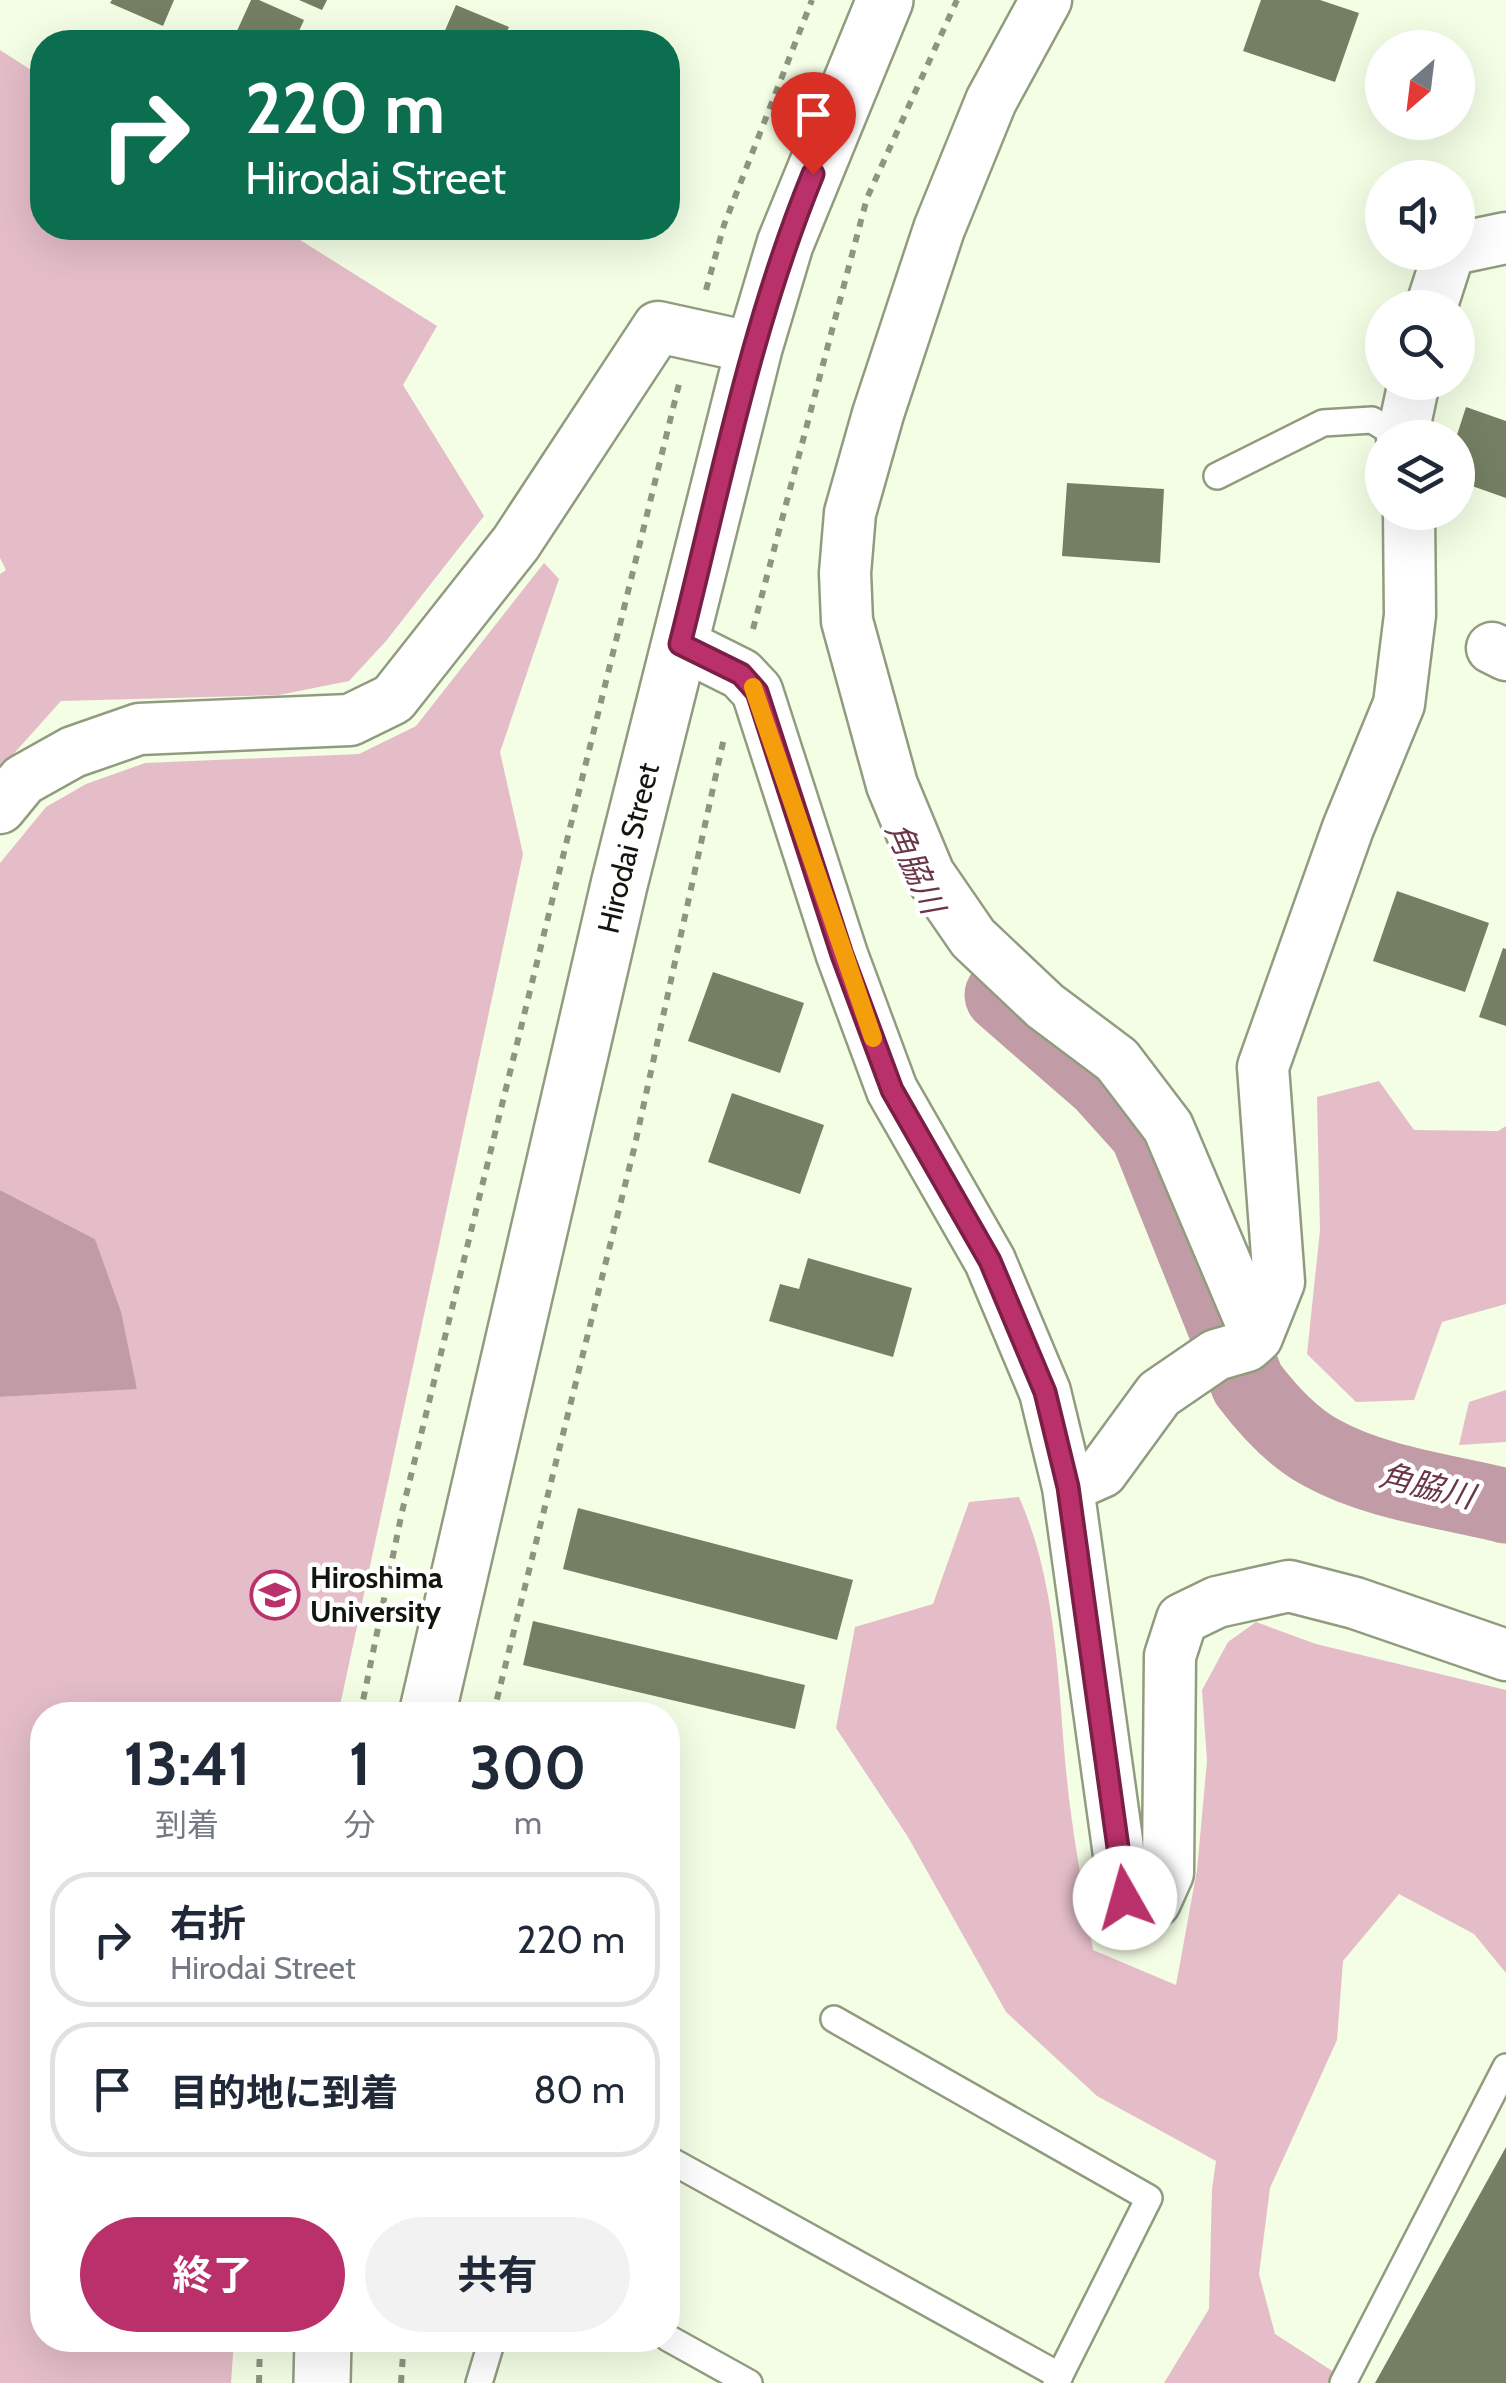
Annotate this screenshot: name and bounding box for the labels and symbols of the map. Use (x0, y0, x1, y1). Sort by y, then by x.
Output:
north arrow (1365, 30, 1475, 140)
pin (771, 72, 856, 175)
street label: Hirodai Street (589, 759, 667, 937)
water label: 角脇川 (878, 816, 954, 922)
water label: 角脇川 (1376, 1455, 1481, 1517)
place label: Hiroshima University (310, 1559, 443, 1630)
school or university icon: Hiroshima University (249, 1569, 301, 1621)
position arrow (1073, 1846, 1177, 1950)

